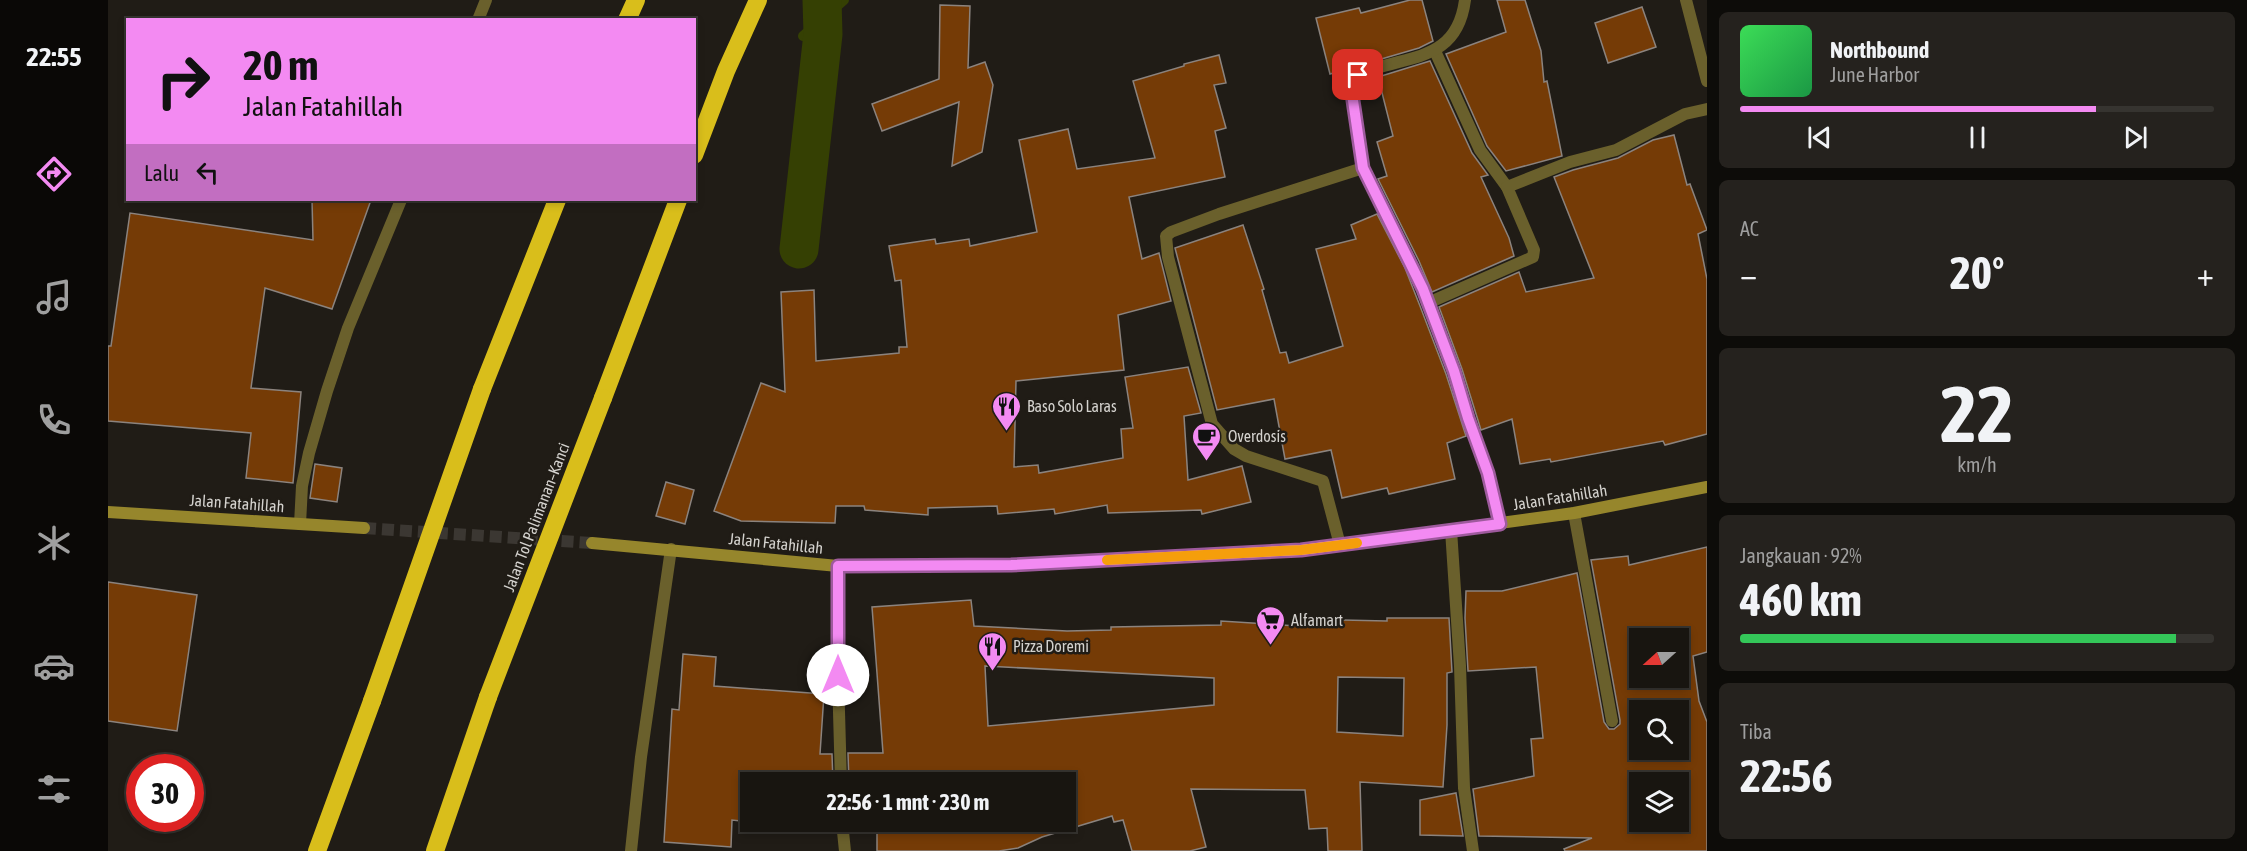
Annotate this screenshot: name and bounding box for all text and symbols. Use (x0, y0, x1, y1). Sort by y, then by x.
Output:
text: Northbound (1830, 37, 1929, 63)
text: 22:55 (26, 41, 82, 72)
text: 20 m (243, 41, 318, 89)
icon: right (144, 42, 222, 120)
pin (1332, 49, 1383, 100)
icon: arrive (1341, 58, 1374, 91)
text: June Harbor (1830, 63, 1919, 86)
text: Jalan Fatahillah (243, 91, 403, 122)
icon: previous (1803, 121, 1836, 154)
icon: pause (1961, 121, 1994, 154)
icon: next (2119, 121, 2152, 154)
icon: directions (33, 153, 75, 195)
icon: left (191, 156, 224, 189)
text: Lalu (144, 160, 179, 186)
text: AC (1740, 217, 1759, 240)
text: 20° (1950, 247, 2004, 299)
text: − (1740, 255, 1757, 293)
text: + (2197, 255, 2214, 293)
icon: music (33, 276, 75, 318)
text: 22 (1940, 369, 2014, 459)
restaurant icon: Baso Solo Laras (990, 390, 1022, 432)
place label: Baso Solo Laras (1027, 397, 1117, 415)
icon: phone (33, 399, 75, 441)
cafe icon: Overdosis (1191, 420, 1223, 462)
place label: Overdosis (1228, 427, 1286, 445)
street label: Jalan Tol Palimanan–Kanci (499, 440, 573, 594)
text: km/h (1957, 453, 1997, 476)
street label: Jalan Fatahillah (1512, 481, 1608, 513)
street label: Jalan Fatahillah (189, 491, 285, 515)
icon: climate (33, 522, 75, 564)
street label: Jalan Fatahillah (728, 529, 824, 557)
text: Jangkauan · 92% (1740, 544, 1862, 567)
text: 460 km (1740, 574, 1862, 626)
supermarket icon: Alfamart (1254, 604, 1286, 646)
place label: Alfamart (1291, 611, 1343, 629)
north arrow (1629, 628, 1689, 688)
map controls (1629, 628, 1689, 832)
restaurant icon: Pizza Doremi (976, 630, 1008, 672)
place label: Pizza Doremi (1013, 637, 1089, 655)
position arrow (806, 643, 870, 707)
icon: car (33, 645, 75, 687)
button: search (1629, 700, 1689, 760)
text: Tiba (1740, 720, 1772, 743)
text: 22:56 (1740, 750, 1833, 802)
speed limit sign: 30 (126, 754, 204, 832)
icon: filters (33, 768, 75, 810)
button: layers (1629, 772, 1689, 832)
text: 22:56 · 1 mnt · 230 m (827, 789, 989, 815)

